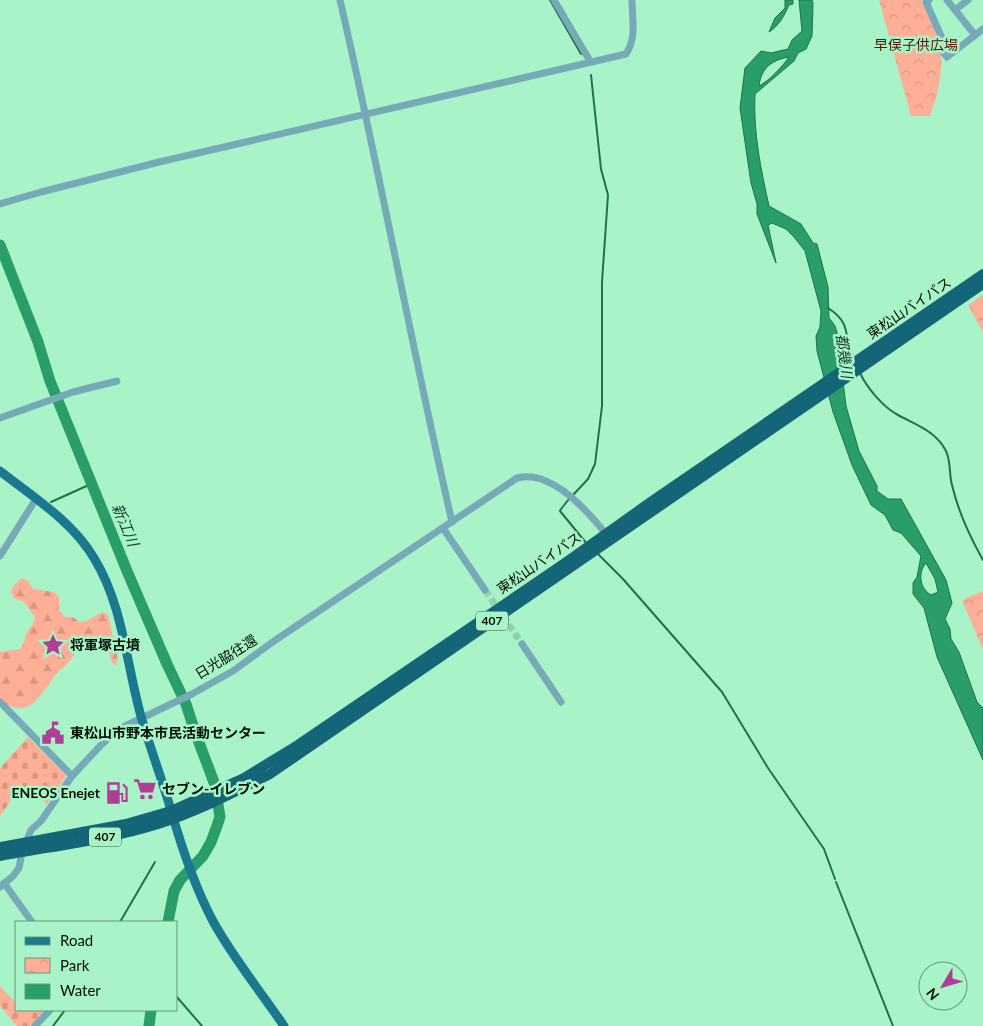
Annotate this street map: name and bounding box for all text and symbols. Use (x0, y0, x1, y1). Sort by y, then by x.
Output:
park label: 早俣子供広場 (874, 36, 958, 53)
street label: 東松山バイパス (863, 273, 954, 342)
water label: 都幾川 (833, 332, 857, 381)
water label: 新江川 (109, 500, 144, 551)
street label: 東松山バイパス (493, 528, 584, 597)
road number: 407 (476, 612, 508, 630)
street label: 日光脇往還 (192, 631, 260, 682)
place icon: 将軍塚古墳 (40, 632, 66, 658)
place label: 将軍塚古墳 (70, 636, 140, 653)
public building icon: 東松山市野本市民活動センター (40, 720, 66, 746)
place label: 東松山市野本市民活動センター (70, 724, 266, 741)
supermarket icon: セブン-イレブン (132, 776, 158, 802)
fuel station icon: ENEOS Enejet (104, 780, 130, 806)
place label: セブン-イレブン (162, 780, 265, 797)
place label: ENEOS Enejet (11, 784, 101, 801)
road number: 407 (89, 828, 121, 846)
legend (15, 921, 178, 1011)
text: Road (60, 931, 93, 949)
text: Park (60, 956, 90, 974)
north arrow (918, 961, 968, 1011)
text: Water (60, 981, 101, 999)
text: N (922, 985, 942, 1004)

